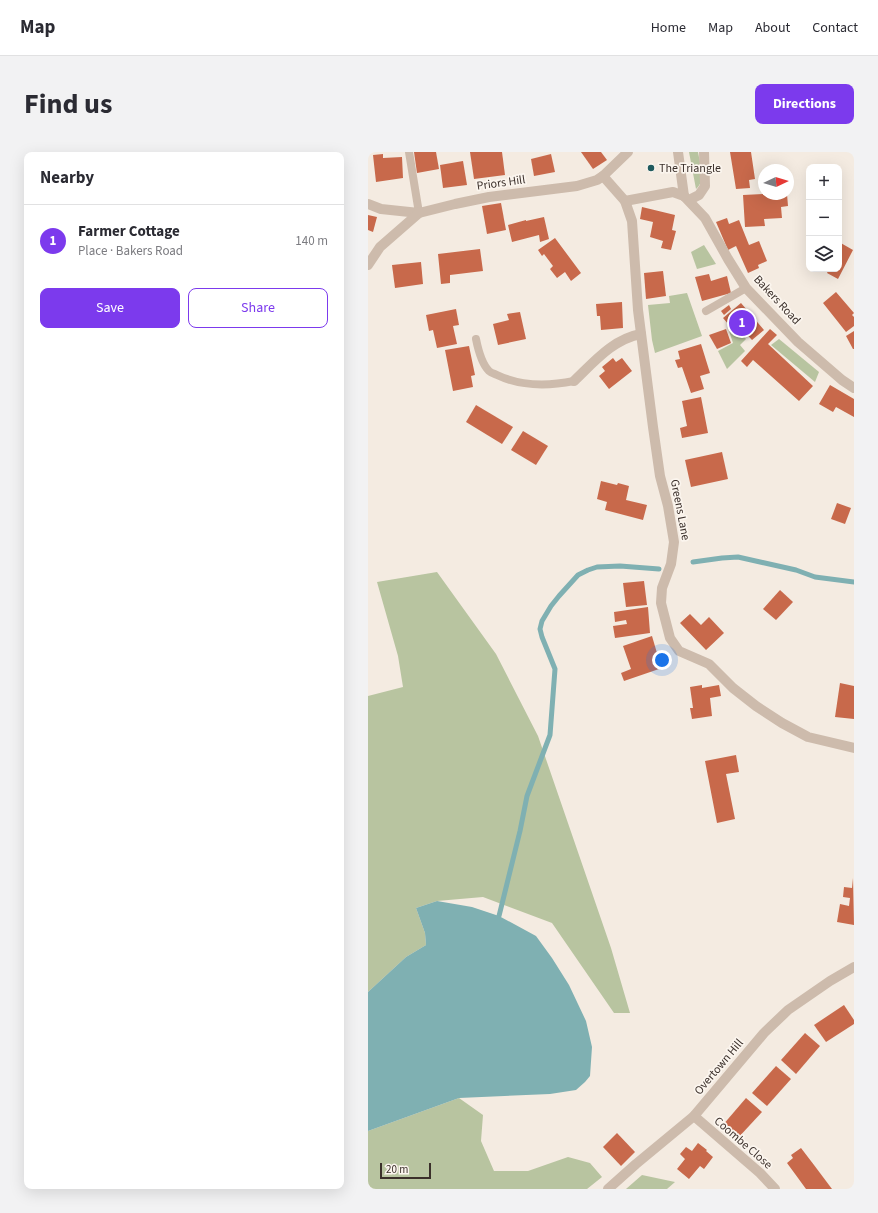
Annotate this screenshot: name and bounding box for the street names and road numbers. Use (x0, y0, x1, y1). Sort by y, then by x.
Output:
street label: Priors Hill (476, 171, 526, 195)
street label: Bakers Road (750, 271, 804, 329)
street label: Greens Lane (666, 478, 694, 542)
street label: Overtown Hill (690, 1035, 748, 1099)
street label: Coombe Close (710, 1113, 776, 1173)

